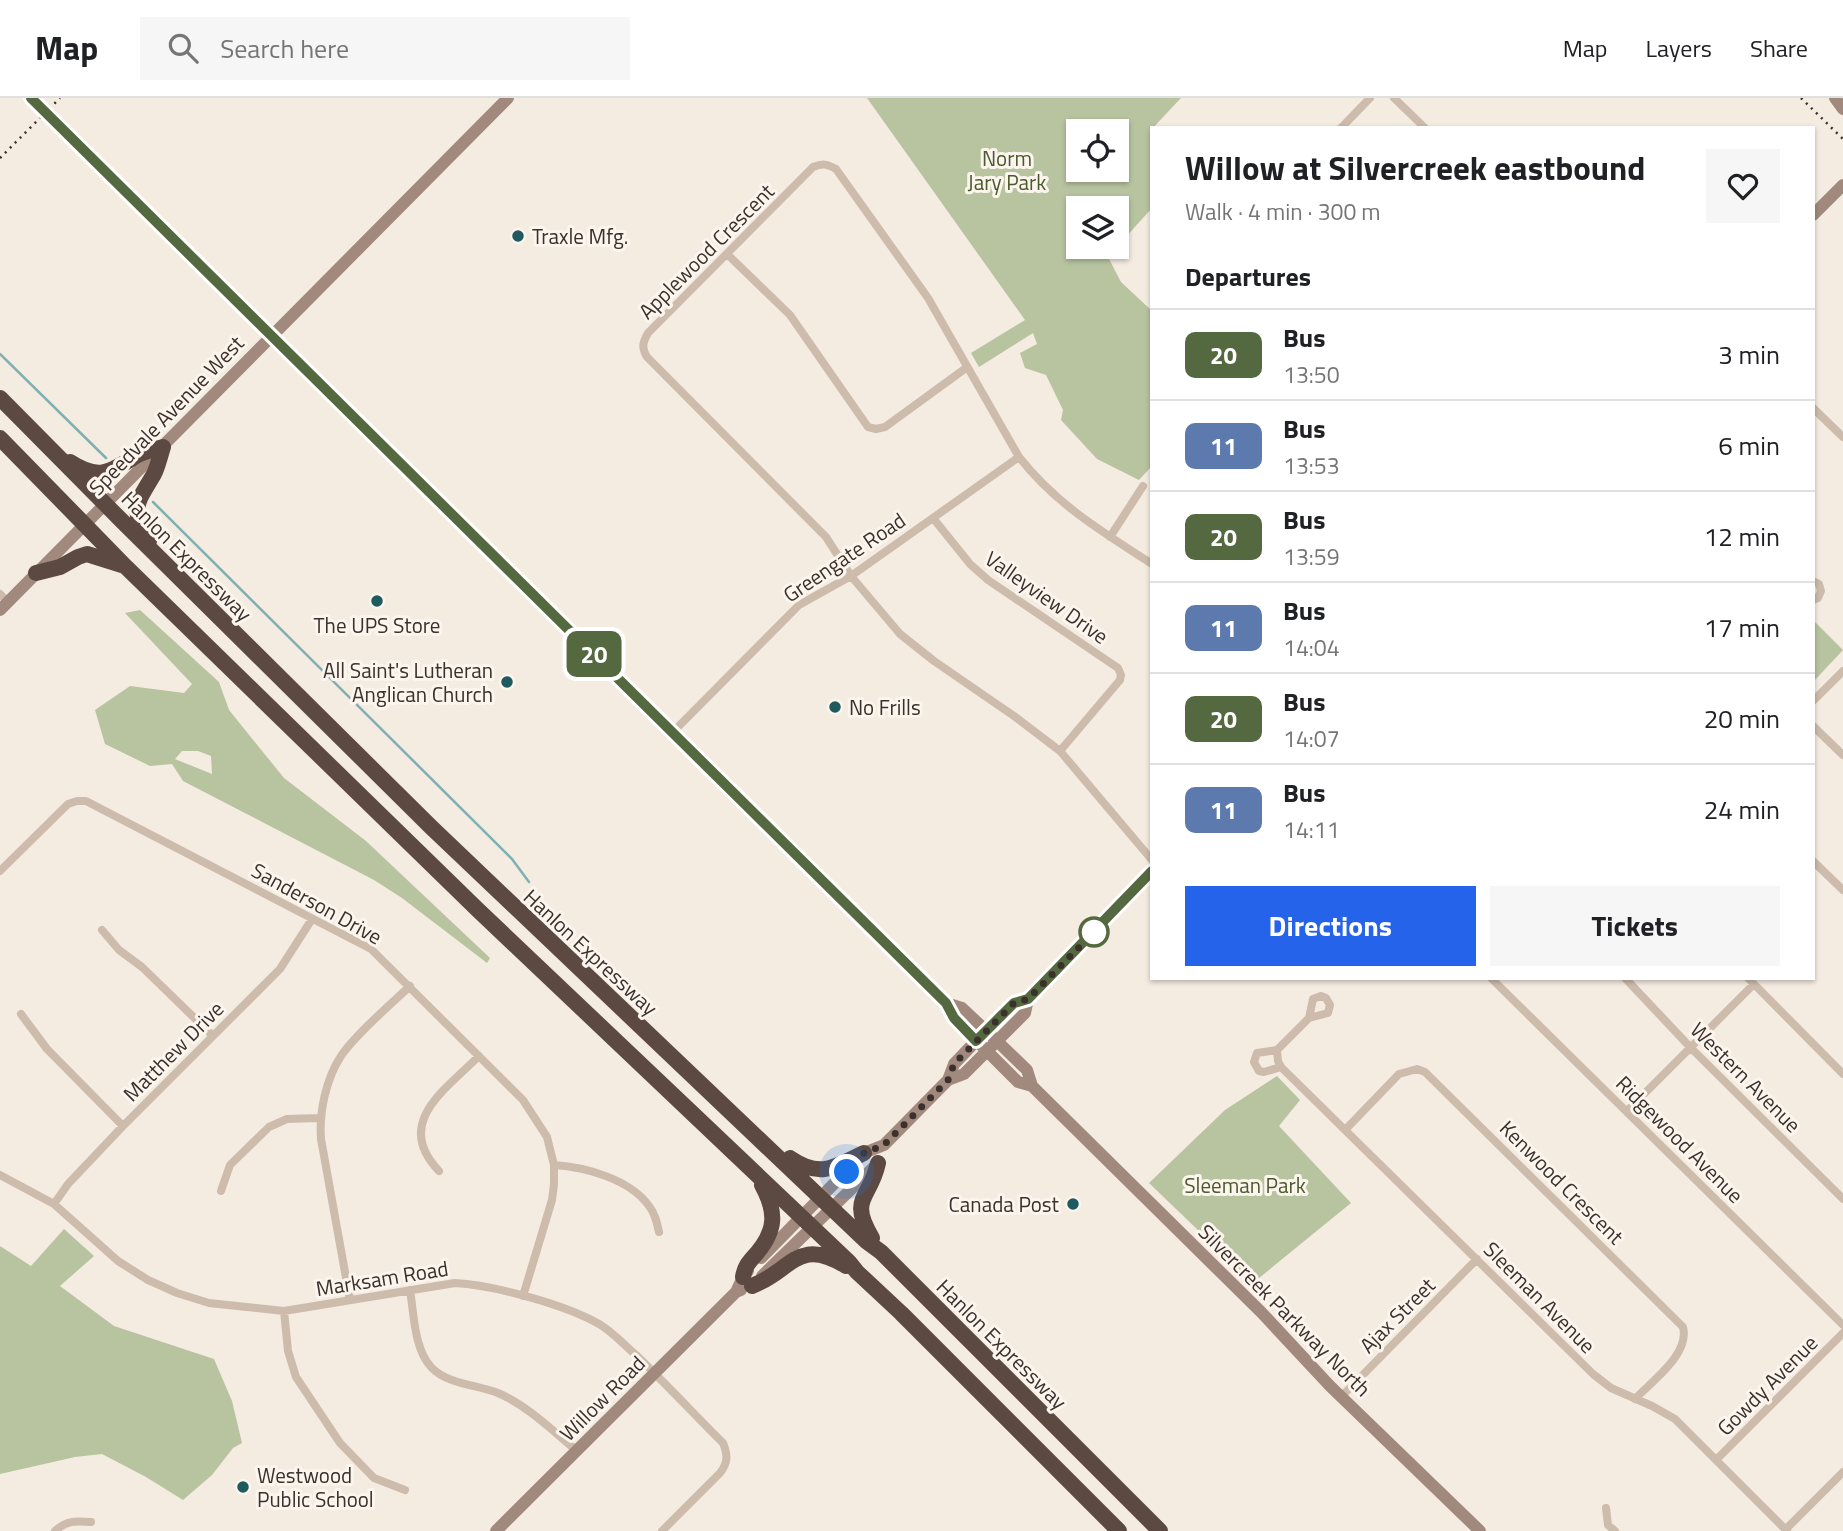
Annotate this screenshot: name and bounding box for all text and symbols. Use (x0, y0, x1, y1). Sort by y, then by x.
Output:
search box (140, 17, 630, 80)
text: Map (35, 23, 98, 73)
icon: search (164, 29, 202, 67)
text: Search here (220, 29, 349, 68)
text: Map (1563, 30, 1608, 66)
text: Layers (1646, 30, 1712, 66)
text: Share (1750, 30, 1808, 66)
map controls (1066, 119, 1129, 259)
button: locate (1066, 119, 1129, 182)
park label: Norm Jary Park (968, 142, 1046, 198)
text: Willow at Silvercreek eastbound (1185, 143, 1645, 193)
button: heart (1706, 149, 1780, 223)
street label: Applewood Crescent (631, 175, 782, 326)
text: Walk · 4 min · 300 m (1185, 194, 1381, 229)
button: layers (1066, 196, 1129, 259)
place label: Traxle Mfg. (532, 220, 628, 252)
marker: Traxle Mfg. (510, 228, 526, 244)
text: Departures (1185, 257, 1311, 296)
text: Bus (1283, 318, 1325, 357)
street label: Speedvale Avenue West (81, 327, 251, 502)
text: 3 min (1718, 335, 1780, 374)
text: 20 (1210, 337, 1237, 373)
text: 13:50 (1283, 357, 1340, 392)
text: Bus (1283, 409, 1325, 448)
text: 6 min (1718, 426, 1780, 465)
text: 11 (1210, 428, 1237, 464)
text: 13:53 (1283, 448, 1340, 483)
street label: Hanlon Expressway (114, 483, 260, 629)
text: Bus (1283, 500, 1325, 539)
street label: Greengate Road (776, 504, 912, 610)
text: 12 min (1704, 517, 1780, 556)
text: 20 (1210, 519, 1237, 555)
text: 13:59 (1283, 539, 1340, 574)
street label: Valleyview Drive (979, 543, 1115, 651)
text: Bus (1283, 591, 1325, 630)
marker: The UPS Store (369, 593, 385, 609)
text: 17 min (1704, 608, 1780, 647)
place label: The UPS Store (314, 609, 440, 641)
text: 11 (1210, 610, 1237, 646)
text: 14:04 (1283, 630, 1340, 665)
line badge: 20 (562, 631, 626, 677)
text: 20 (581, 636, 607, 672)
place label: All Saint's Lutheran Anglican Church (323, 654, 493, 710)
marker: All Saint's Lutheran Anglican Church (499, 674, 515, 690)
text: Bus (1283, 682, 1325, 721)
place label: No Frills (849, 691, 921, 723)
marker: No Frills (827, 699, 843, 715)
text: 20 min (1704, 699, 1780, 738)
text: 20 (1210, 701, 1237, 737)
text: 14:07 (1283, 721, 1340, 756)
text: Bus (1283, 773, 1325, 812)
text: 24 min (1704, 790, 1780, 829)
text: 11 (1210, 792, 1237, 828)
text: 14:11 (1283, 812, 1340, 847)
street label: Sanderson Drive (246, 854, 388, 952)
street label: Hanlon Expressway (517, 881, 665, 1023)
button: Directions (1185, 886, 1476, 966)
button: Tickets (1490, 886, 1780, 966)
unlabelled marker (1079, 917, 1109, 947)
street label: Matthew Drive (115, 993, 231, 1109)
street label: Western Avenue (1683, 1014, 1809, 1140)
street label: Ridgewood Avenue (1609, 1068, 1751, 1210)
street label: Kenwood Crescent (1493, 1113, 1632, 1252)
your location (829, 1154, 864, 1189)
park label: Sleeman Park (1184, 1169, 1306, 1201)
place label: Canada Post (948, 1188, 1060, 1220)
marker: Canada Post (1065, 1196, 1081, 1212)
street label: Silvercreek Parkway North (1191, 1216, 1379, 1404)
street label: Sleeman Avenue (1477, 1234, 1603, 1360)
street label: Marksam Road (314, 1252, 450, 1304)
street label: Ajax Street (1352, 1269, 1443, 1360)
street label: Hanlon Expressway (929, 1271, 1075, 1417)
street label: Gowdy Avenue (1709, 1327, 1825, 1443)
street label: Willow Road (552, 1348, 652, 1448)
place label: Westwood Public School (257, 1459, 374, 1515)
marker: Westwood Public School (235, 1479, 251, 1495)

